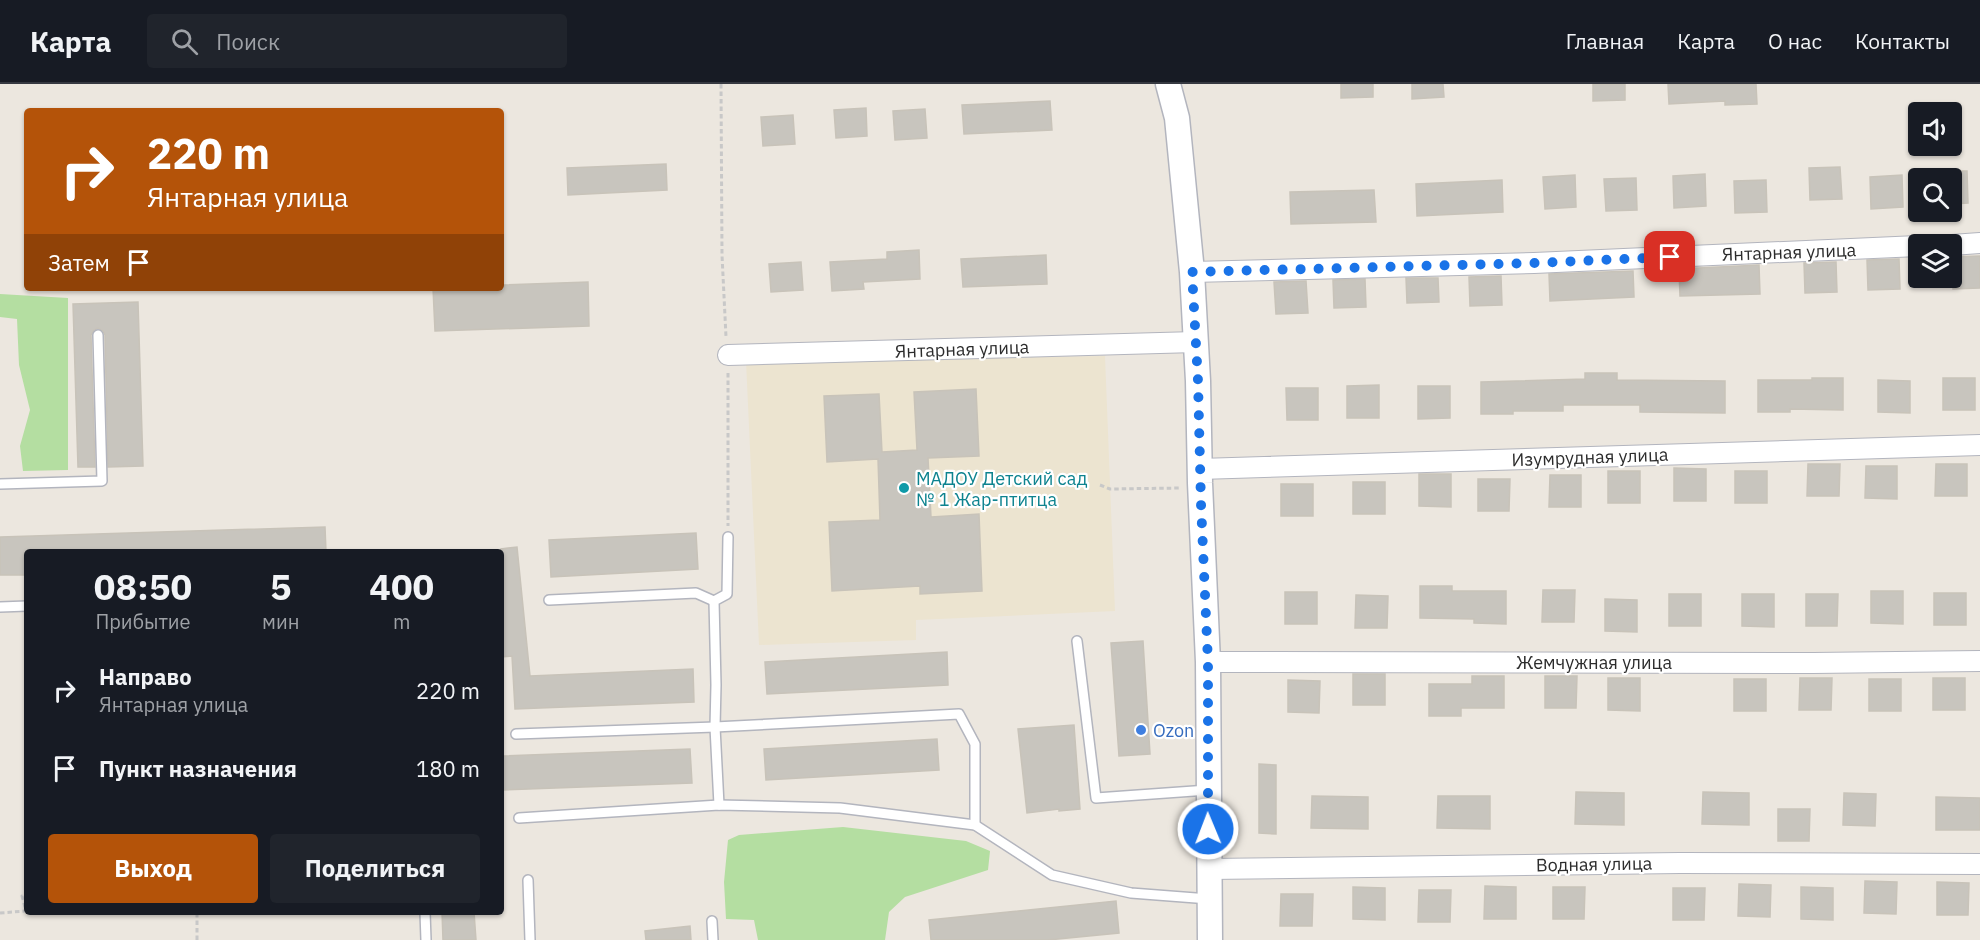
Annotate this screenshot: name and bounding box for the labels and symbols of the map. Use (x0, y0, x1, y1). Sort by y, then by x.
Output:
pin (1644, 231, 1695, 282)
street label: Янтарная улица (1721, 238, 1857, 266)
street label: Янтарная улица (894, 335, 1030, 363)
street label: Изумрудная улица (1511, 443, 1669, 471)
place label: МАДОУ Детский сад № 1 Жар-птитца (916, 467, 1088, 511)
marker: МАДОУ Детский сад № 1 Жар-птитца (897, 481, 911, 495)
street label: Жемчужная улица (1516, 651, 1672, 674)
place label: Ozon (1153, 719, 1194, 742)
marker: Ozon (1134, 723, 1148, 737)
position arrow (1176, 797, 1240, 861)
street label: Водная улица (1536, 851, 1653, 877)

